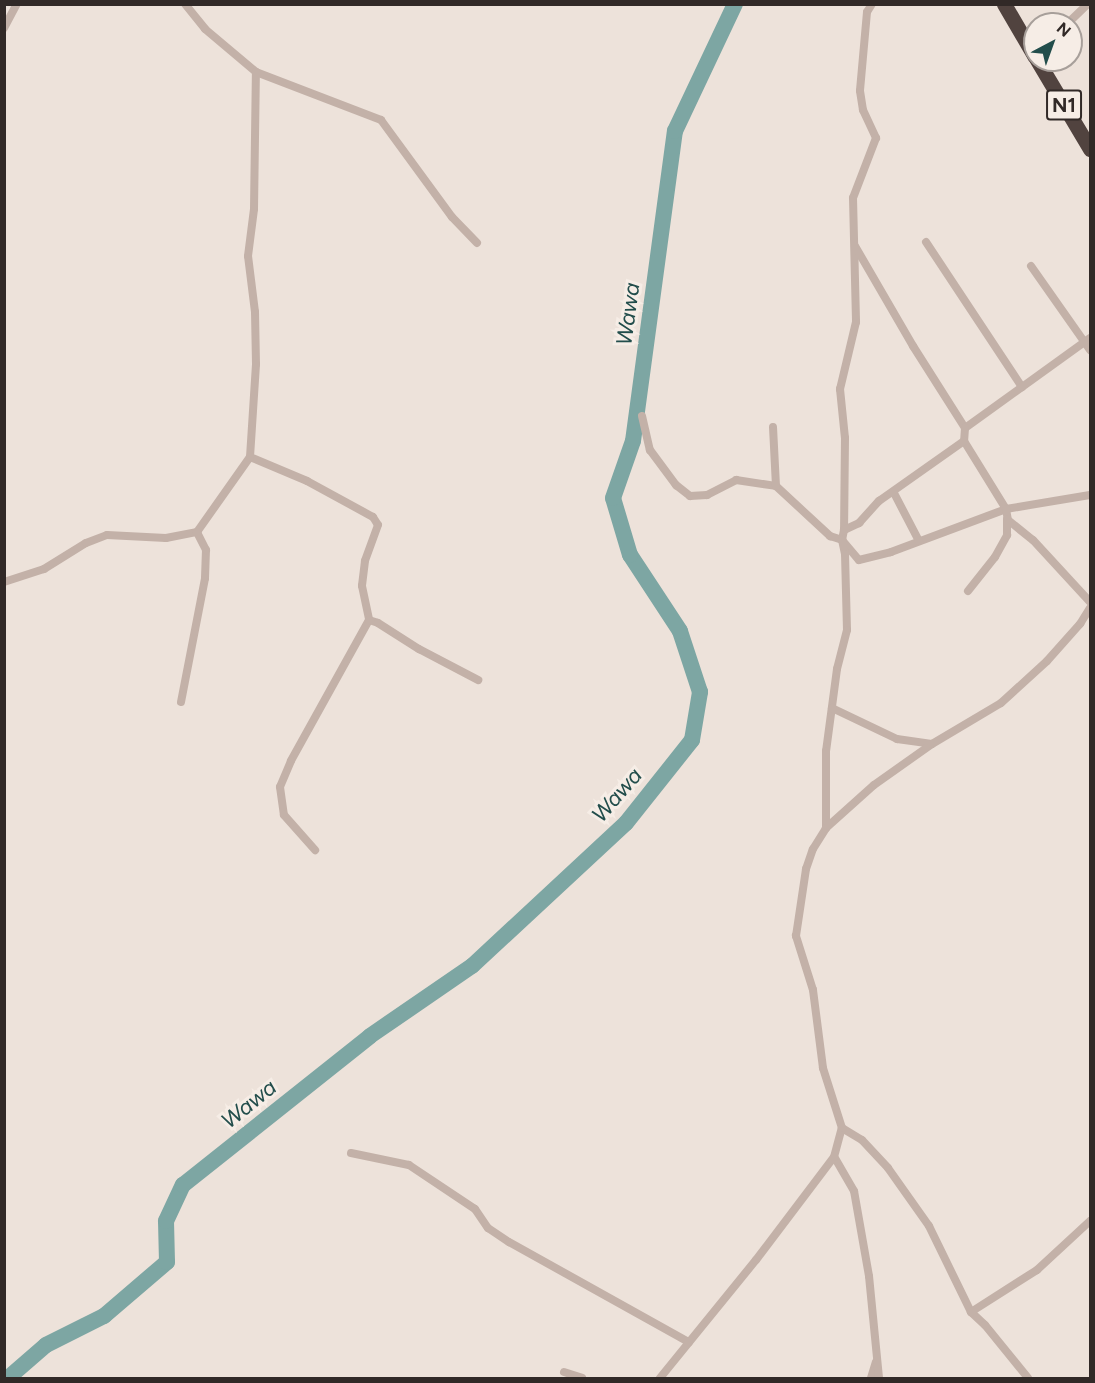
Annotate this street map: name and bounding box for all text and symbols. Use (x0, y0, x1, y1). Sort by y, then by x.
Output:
north arrow (1023, 12, 1083, 72)
text: N (1053, 18, 1075, 41)
road number: N1 (1046, 88, 1082, 122)
water label: Wawa (611, 281, 645, 347)
water label: Wawa (586, 763, 648, 827)
water label: Wawa (216, 1074, 282, 1134)

